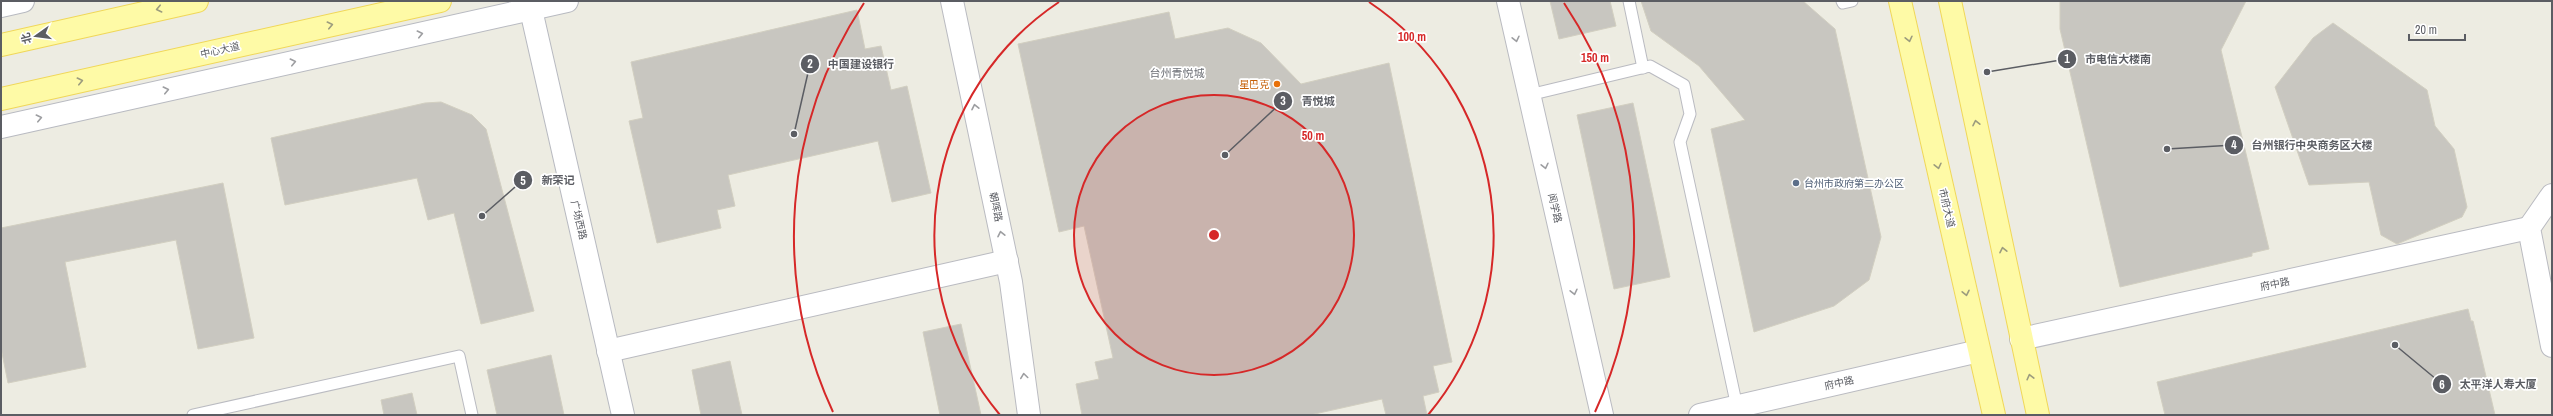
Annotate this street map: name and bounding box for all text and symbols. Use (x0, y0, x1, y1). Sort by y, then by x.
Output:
one-way arrow (156, 5, 162, 13)
north arrow (16, 16, 56, 56)
scale bar (2409, 16, 2465, 42)
one-way arrow (327, 22, 333, 30)
text: 20 m (2415, 22, 2437, 38)
text: 100 m (1398, 29, 1426, 45)
one-way arrow (417, 30, 423, 38)
text: 北 (18, 31, 34, 45)
one-way arrow (1512, 36, 1520, 42)
one-way arrow (1905, 36, 1913, 42)
street label: 中心大道 (199, 39, 241, 61)
callout: 市电信大楼南 (2057, 47, 2159, 70)
text: 150 m (1581, 50, 1609, 66)
text: 1 (2064, 51, 2070, 67)
text: 市电信大楼南 (2085, 52, 2151, 66)
callout: 中国建设银行 (800, 53, 902, 76)
text: 2 (807, 56, 813, 72)
text: 中国建设银行 (828, 57, 894, 71)
one-way arrow (290, 58, 296, 66)
district label: 台州青悦城 (1150, 66, 1205, 80)
one-way arrow (77, 78, 83, 86)
place label: 星巴克 (1239, 78, 1269, 91)
marker: 星巴克 (1272, 79, 1282, 89)
one-way arrow (163, 86, 169, 94)
callout: 青悦城 (1273, 89, 1342, 112)
text: 3 (1280, 93, 1286, 109)
text: 青悦城 (1302, 94, 1335, 108)
one-way arrow (971, 104, 979, 110)
one-way arrow (36, 115, 42, 123)
one-way arrow (1972, 119, 1980, 126)
text: 50 m (1302, 128, 1324, 144)
callout: 台州银行中央商务区大楼 (2224, 134, 2381, 157)
text: 4 (2231, 137, 2237, 153)
text: 台州银行中央商务区大楼 (2252, 138, 2373, 152)
one-way arrow (1541, 163, 1549, 169)
one-way arrow (1933, 163, 1941, 169)
callout: 新荣记 (513, 169, 582, 192)
text: 5 (520, 173, 526, 189)
text: 新荣记 (542, 173, 575, 187)
place label: 台州市政府第二办公区 (1804, 177, 1904, 190)
marker: 台州市政府第二办公区 (1791, 178, 1801, 188)
street label: 市府大道 (1936, 187, 1958, 229)
street label: 朝晖路 (987, 191, 1005, 223)
street label: 闻学路 (1545, 192, 1565, 224)
street label: 广场西路 (568, 199, 590, 241)
centre of rings (1207, 228, 1221, 242)
one-way arrow (998, 231, 1006, 237)
one-way arrow (2000, 247, 2008, 253)
street label: 府中路 (2259, 275, 2291, 293)
one-way arrow (1570, 289, 1578, 296)
one-way arrow (1962, 290, 1970, 296)
one-way arrow (1020, 373, 1029, 379)
street label: 府中路 (1823, 373, 1855, 393)
callout: 太平洋人寿大厦 (2432, 373, 2545, 396)
one-way arrow (2027, 374, 2035, 380)
text: 6 (2439, 377, 2445, 393)
text: 太平洋人寿大厦 (2460, 377, 2537, 391)

